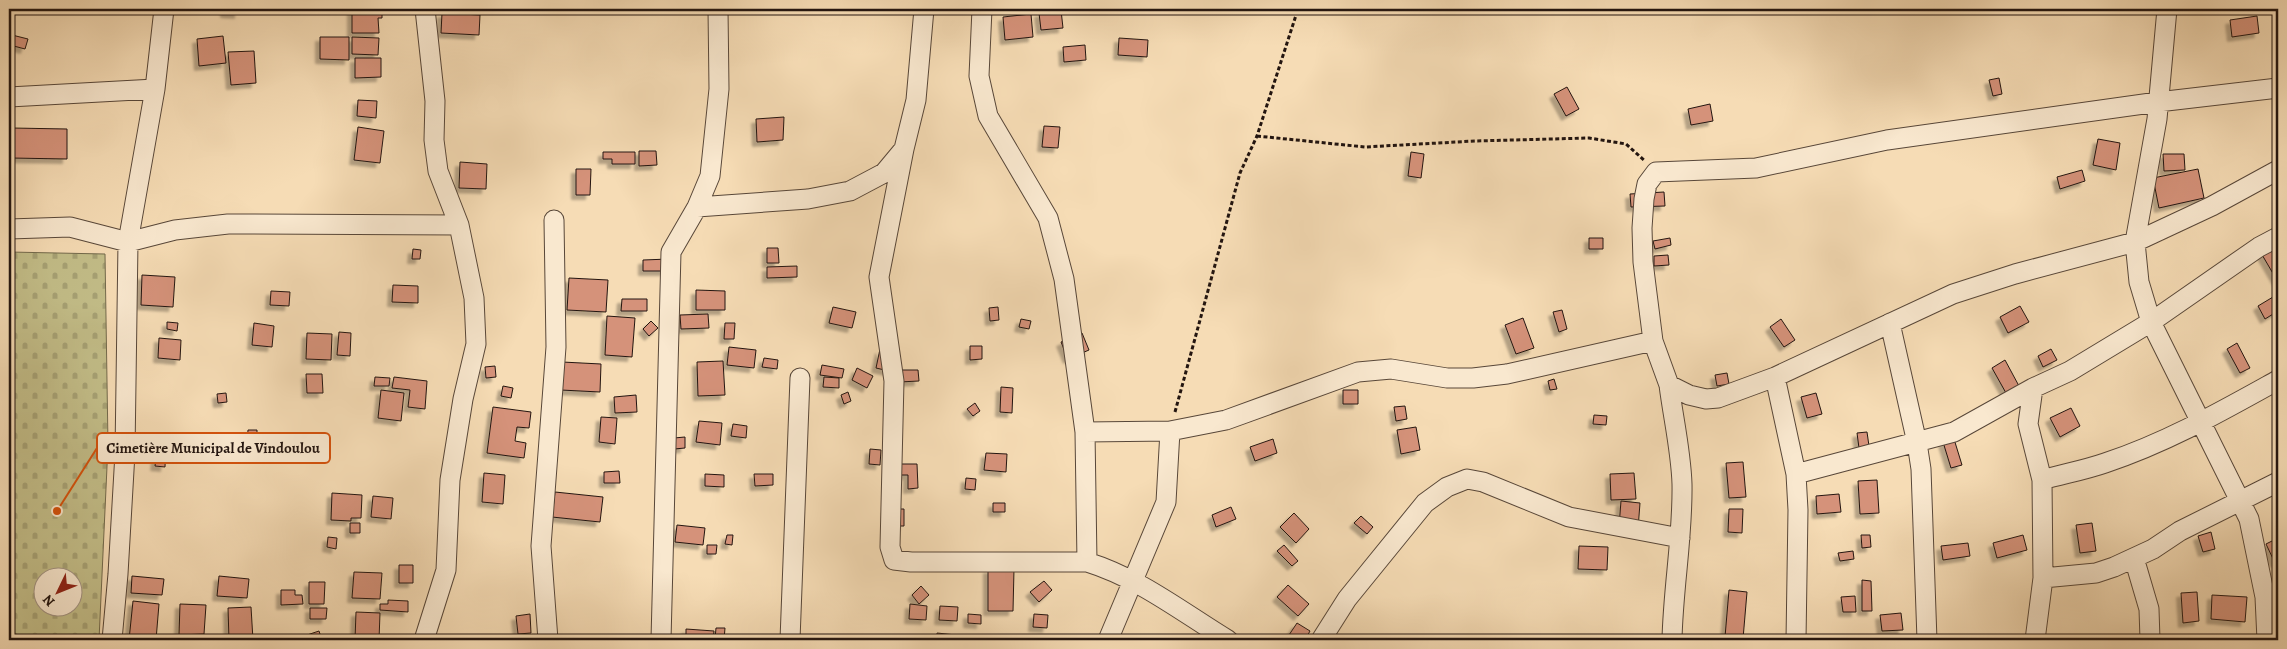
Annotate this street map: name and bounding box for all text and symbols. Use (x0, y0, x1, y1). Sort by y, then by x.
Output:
callout: Cimetière Municipal de Vindoulou (97, 433, 330, 463)
text: Cimetière Municipal de Vindoulou (106, 438, 321, 458)
north arrow (32, 566, 82, 616)
text: N (38, 590, 59, 611)

